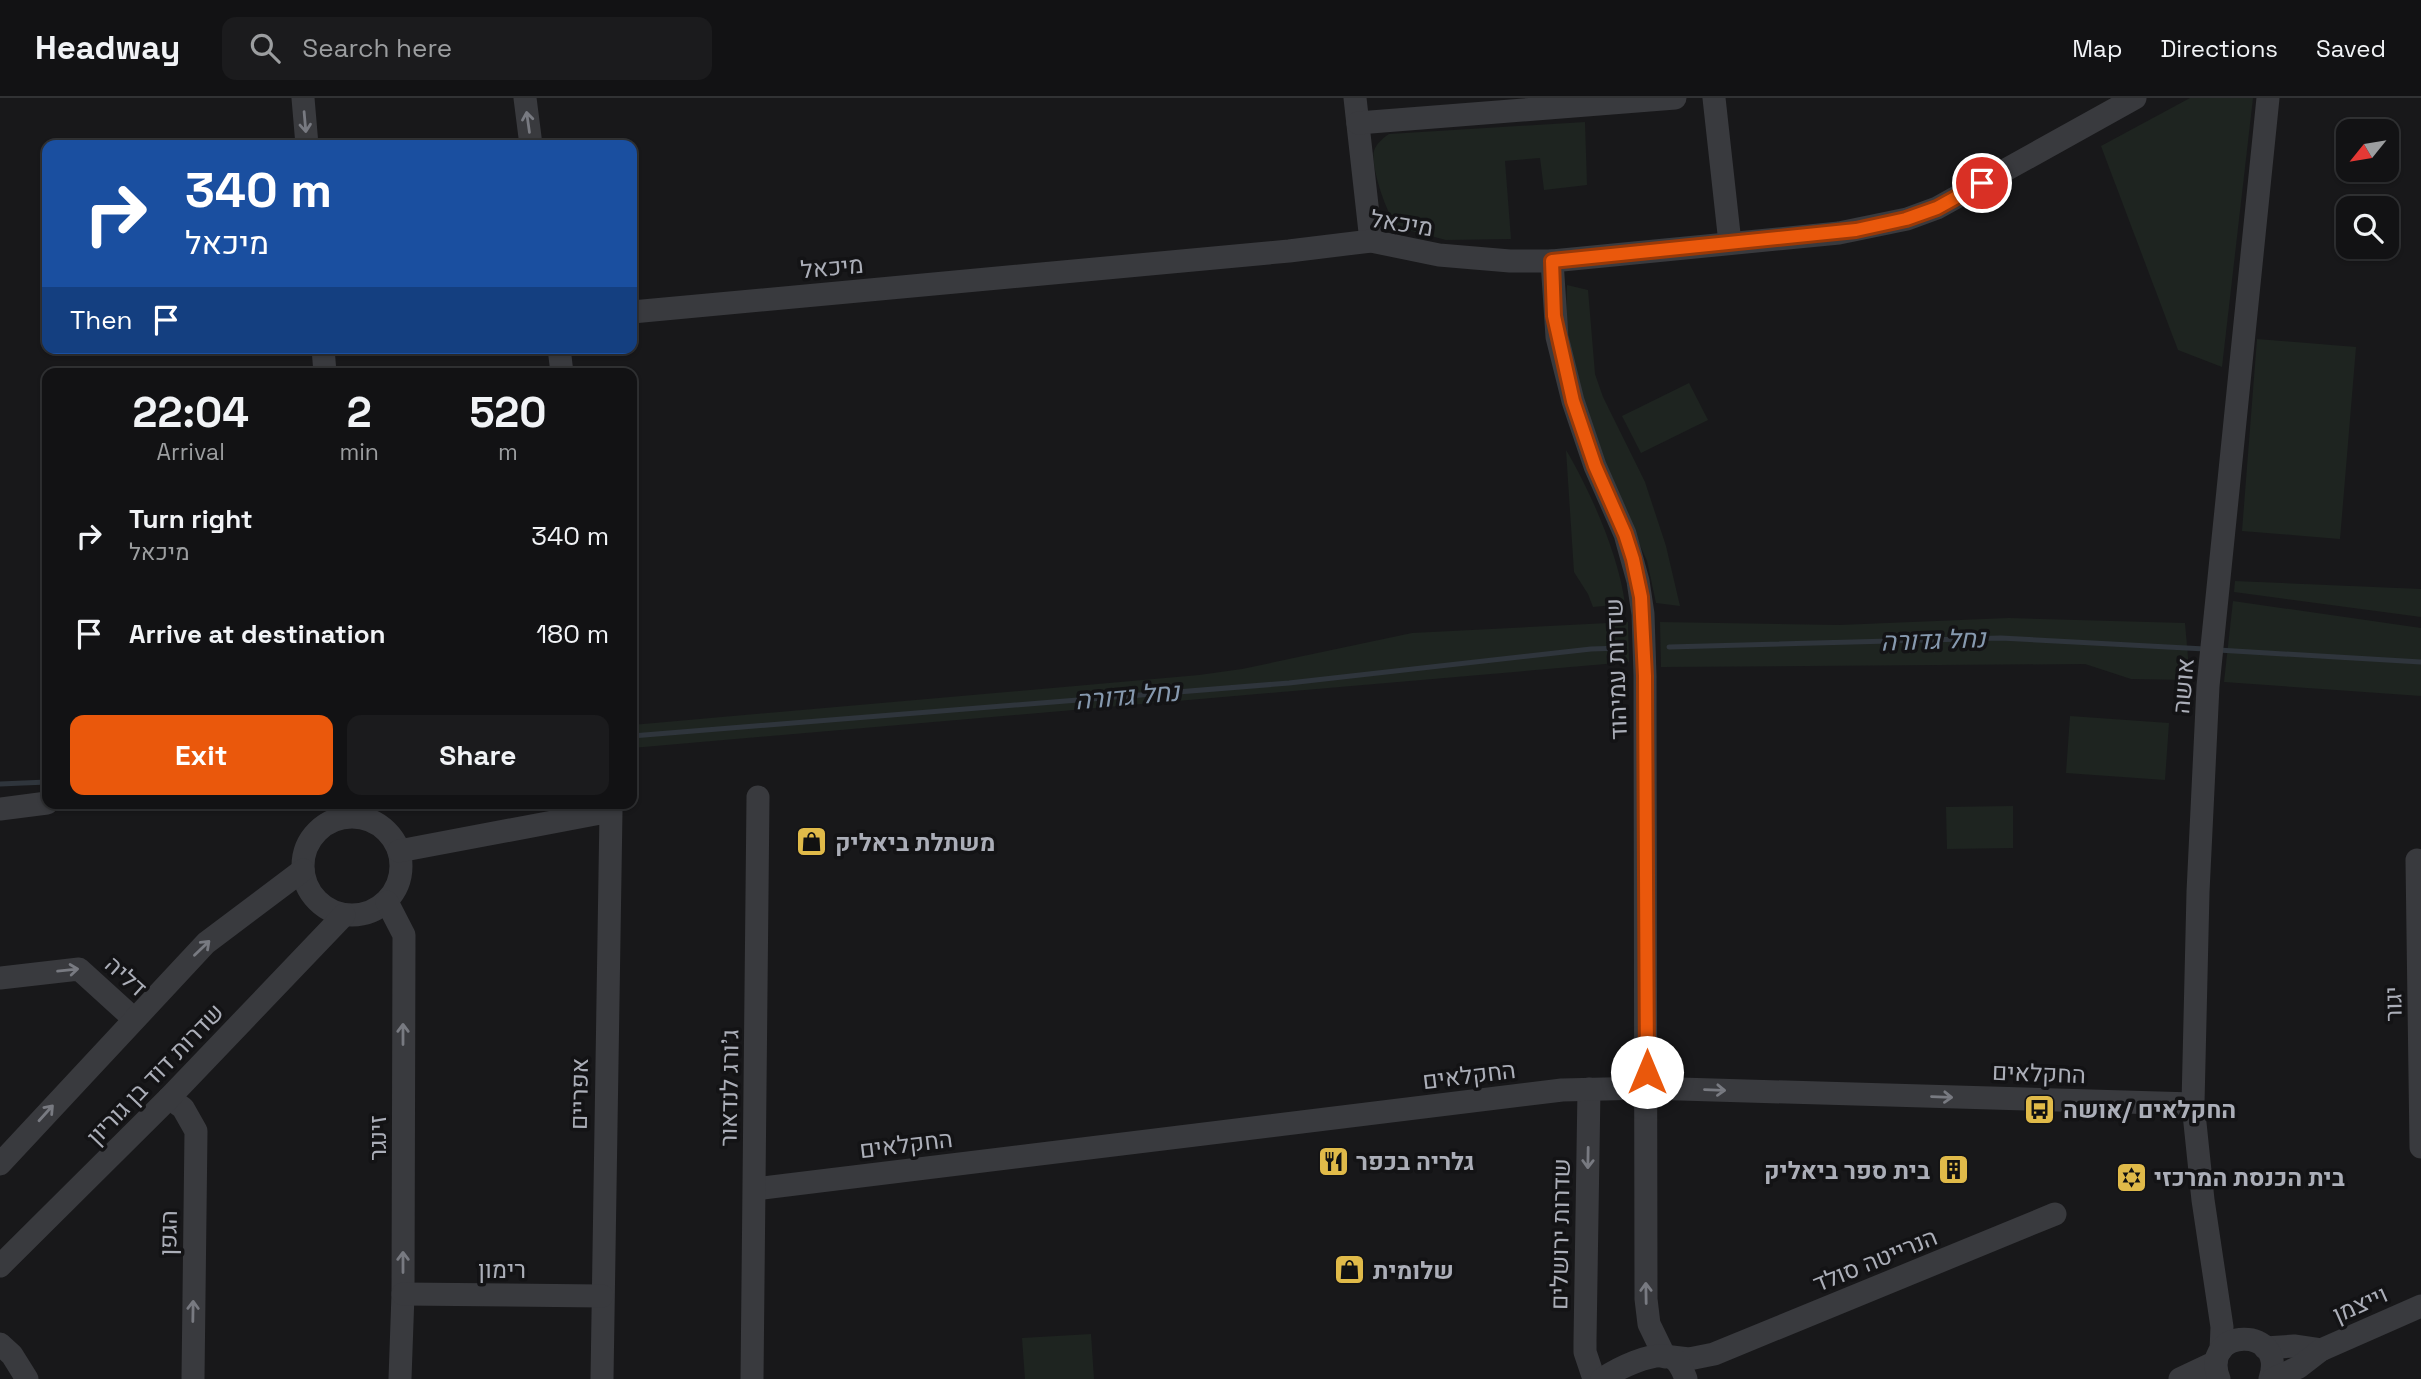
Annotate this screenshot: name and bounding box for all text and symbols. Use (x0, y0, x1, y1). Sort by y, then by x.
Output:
search box (222, 17, 712, 80)
text: Headway (35, 27, 180, 69)
icon: search (246, 29, 284, 67)
text: Search here (302, 31, 452, 65)
text: Map (2072, 33, 2122, 64)
text: Directions (2160, 33, 2278, 64)
text: Saved (2316, 33, 2386, 64)
one-way arrow (299, 110, 312, 132)
one-way arrow (521, 111, 534, 133)
north arrow (2336, 119, 2399, 182)
map controls (2336, 119, 2399, 259)
pin (1952, 153, 2012, 213)
text: 340 m (185, 159, 332, 221)
icon: arrive (1963, 164, 2001, 202)
icon: right (70, 168, 161, 259)
button: search (2336, 196, 2399, 259)
street label: מיכאל (1368, 203, 1436, 243)
text: מיכאל (185, 223, 269, 263)
street label: מיכאל (799, 249, 865, 285)
icon: arrive (147, 301, 185, 339)
text: Then (70, 303, 133, 337)
text: 22:04 (133, 386, 249, 439)
text: 2 (347, 386, 372, 439)
text: 520 (469, 386, 546, 439)
text: Arrival (157, 437, 225, 467)
text: min (339, 437, 379, 467)
text: m (498, 437, 518, 467)
text: Turn right (129, 502, 253, 536)
icon: right (70, 517, 108, 555)
text: 340 m (531, 519, 609, 553)
text: מיכאל (129, 537, 189, 567)
street label: שדרות עמיהוד (1598, 598, 1634, 740)
icon: arrive (70, 615, 108, 653)
text: Arrive at destination (129, 617, 386, 651)
text: 180 m (536, 617, 609, 651)
water label: נחל גדורה (1880, 621, 1987, 659)
street label: אושה (2165, 657, 2201, 715)
water label: נחל גדורה (1073, 674, 1182, 717)
button: Exit (70, 715, 333, 795)
button: Share (347, 715, 609, 795)
shop icon: משתלת ביאליק (795, 825, 829, 859)
place label: משתלת ביאליק (835, 827, 995, 858)
one-way arrow (193, 939, 210, 956)
street label: דליה (98, 949, 154, 1003)
one-way arrow (56, 964, 79, 977)
street label: יגור (2377, 986, 2409, 1022)
street label: שדרות דוד בן גוריון (80, 997, 230, 1151)
one-way arrow (397, 1023, 410, 1046)
street label: ג'ורג לנדאור (712, 1029, 746, 1147)
position arrow (1610, 1035, 1684, 1109)
street label: החקלאים (1421, 1054, 1517, 1096)
street label: החקלאים (1992, 1056, 2086, 1090)
street label: אפריים (563, 1058, 595, 1130)
one-way arrow (1703, 1084, 1726, 1097)
one-way arrow (1930, 1090, 1953, 1104)
bus stop icon: החקלאים /אושה (2023, 1092, 2057, 1126)
place label: החקלאים /אושה (2063, 1094, 2236, 1125)
one-way arrow (38, 1105, 54, 1123)
street label: זינגר (362, 1115, 393, 1161)
street label: החקלאים (858, 1123, 954, 1165)
restaurant icon: גלריה בכפר (1316, 1144, 1350, 1178)
place label: גלריה בכפר (1356, 1146, 1475, 1177)
one-way arrow (1581, 1146, 1594, 1169)
building icon: בית ספר ביאליק (1936, 1153, 1970, 1187)
place label: בית ספר ביאליק (1764, 1155, 1930, 1186)
street label: שדרות ירושלים (1543, 1158, 1577, 1310)
synagogue icon: בית הכנסת המרכזי (2114, 1160, 2148, 1194)
place label: בית הכנסת המרכזי (2154, 1162, 2345, 1193)
street label: הגפן (152, 1210, 184, 1256)
street label: הנרייטה סולד (1808, 1221, 1942, 1299)
one-way arrow (396, 1251, 410, 1274)
shop icon: שלומית (1333, 1253, 1367, 1287)
street label: רימון (478, 1254, 526, 1285)
place label: שלומית (1373, 1255, 1454, 1286)
street label: וייצמן (2328, 1278, 2392, 1330)
one-way arrow (1639, 1281, 1653, 1304)
one-way arrow (187, 1300, 200, 1323)

